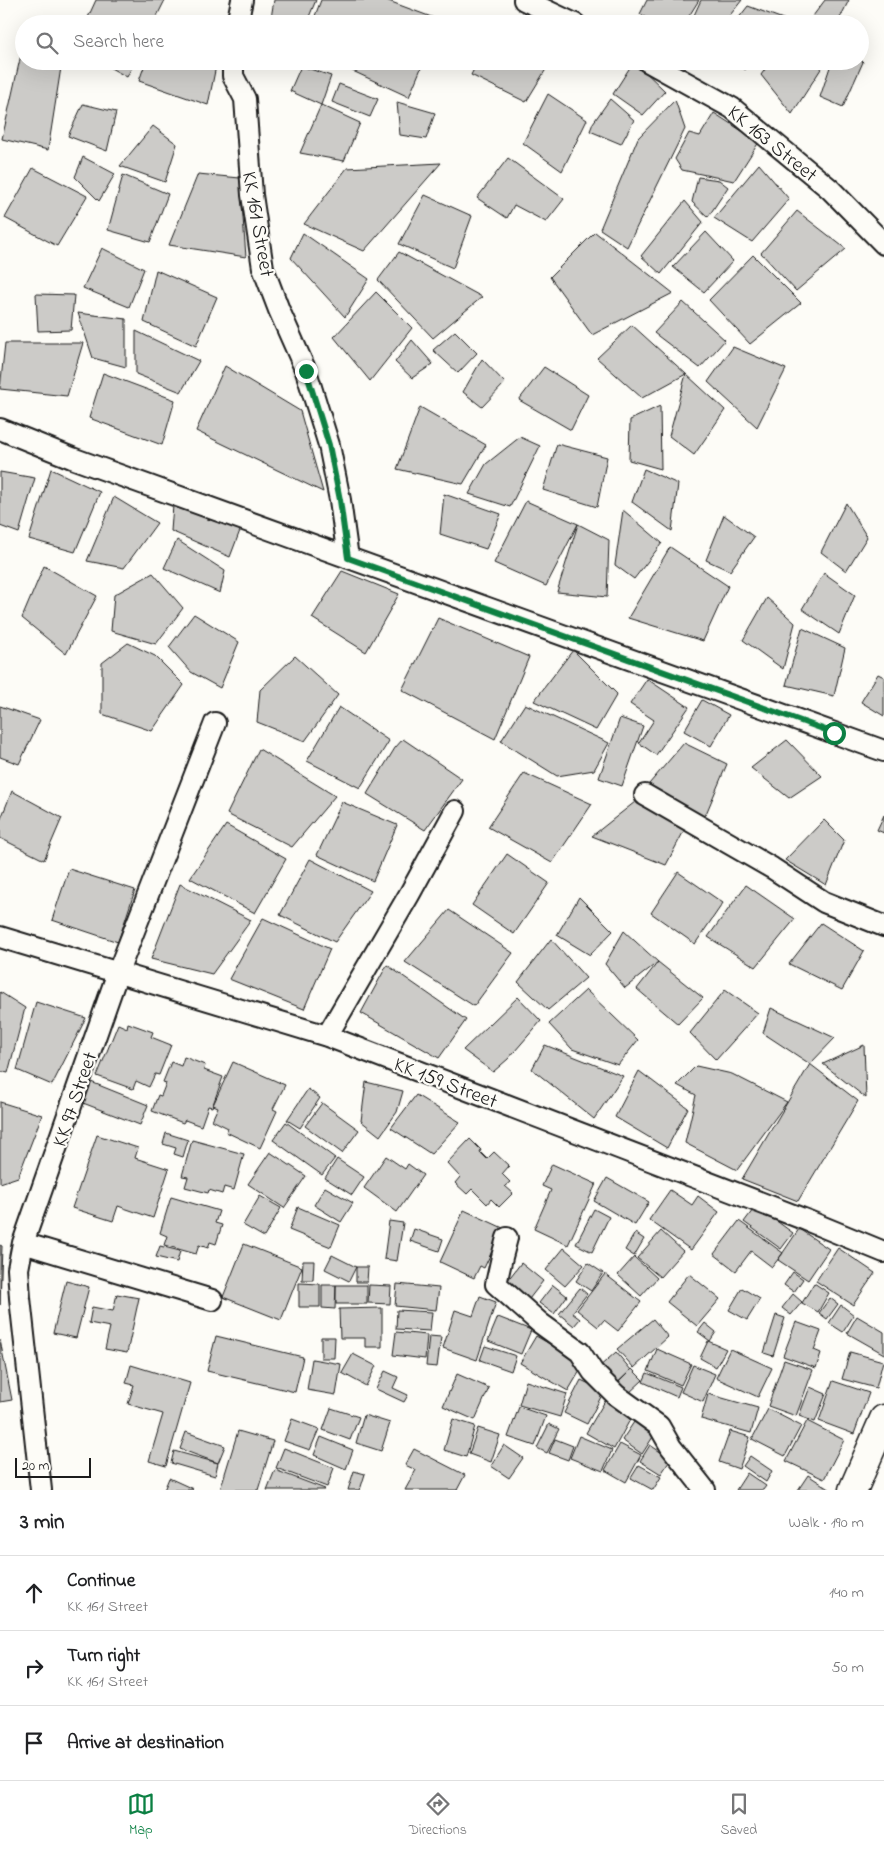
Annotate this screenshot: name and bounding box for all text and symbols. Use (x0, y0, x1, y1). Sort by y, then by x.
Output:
search box (15, 15, 869, 70)
icon: search (33, 29, 61, 57)
text: Search here (73, 29, 164, 56)
street label: KK 163 Street (720, 99, 823, 190)
street label: KK 161 Street (233, 169, 281, 279)
route end (295, 360, 318, 383)
route start (823, 722, 846, 745)
street label: KK 97 Street (46, 1048, 106, 1151)
street label: KK 159 Street (389, 1050, 501, 1117)
scale bar (15, 1455, 91, 1478)
text: 20 m (22, 1456, 49, 1477)
text: 3 min (20, 1508, 64, 1538)
text: Walk · 190 m (789, 1511, 864, 1535)
text: Continue (67, 1568, 135, 1595)
icon: ahead (20, 1579, 48, 1607)
text: 140 m (829, 1581, 864, 1605)
text: KK 161 Street (67, 1595, 148, 1619)
text: Turn right (67, 1643, 140, 1670)
icon: right (20, 1654, 48, 1682)
text: 50 m (832, 1656, 864, 1680)
text: KK 161 Street (67, 1670, 148, 1694)
icon: arrive (20, 1729, 48, 1757)
text: Arrive at destination (67, 1730, 224, 1757)
tab: Map (127, 1790, 155, 1841)
tab: Directions (409, 1790, 467, 1841)
tab: Saved (721, 1790, 757, 1841)

